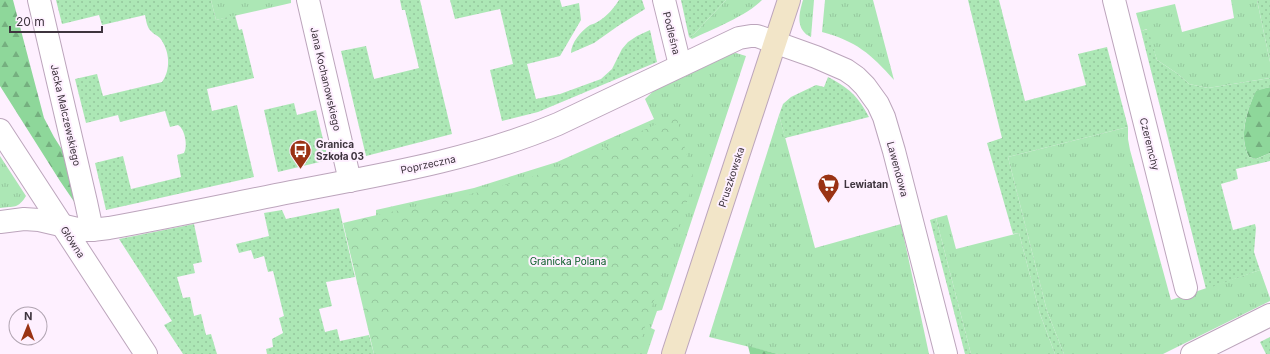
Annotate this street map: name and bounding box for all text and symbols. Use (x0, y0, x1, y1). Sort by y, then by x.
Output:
scale bar (10, 8, 102, 34)
street label: Podleśna (661, 10, 683, 56)
text: 20 m (16, 14, 45, 29)
street label: Jana Kochanowskiego (308, 26, 344, 132)
street label: Jacka Malczewskiego (48, 63, 84, 167)
street label: Czeremchy (1138, 116, 1162, 172)
bus stop icon: Granica Szkoła 03 (288, 137, 314, 170)
place label: Granica Szkoła 03 (316, 138, 364, 162)
street label: Lawendowa (885, 140, 911, 198)
street label: Pruszkowska (716, 145, 746, 209)
street label: Poprzeczna (399, 152, 457, 176)
supermarket icon: Lewiatan (815, 171, 841, 204)
place label: Lewiatan (844, 178, 888, 190)
street label: Główna (58, 224, 88, 260)
park label: Granicka Polana (530, 255, 606, 267)
north arrow (8, 306, 48, 346)
text: N (24, 309, 32, 323)

